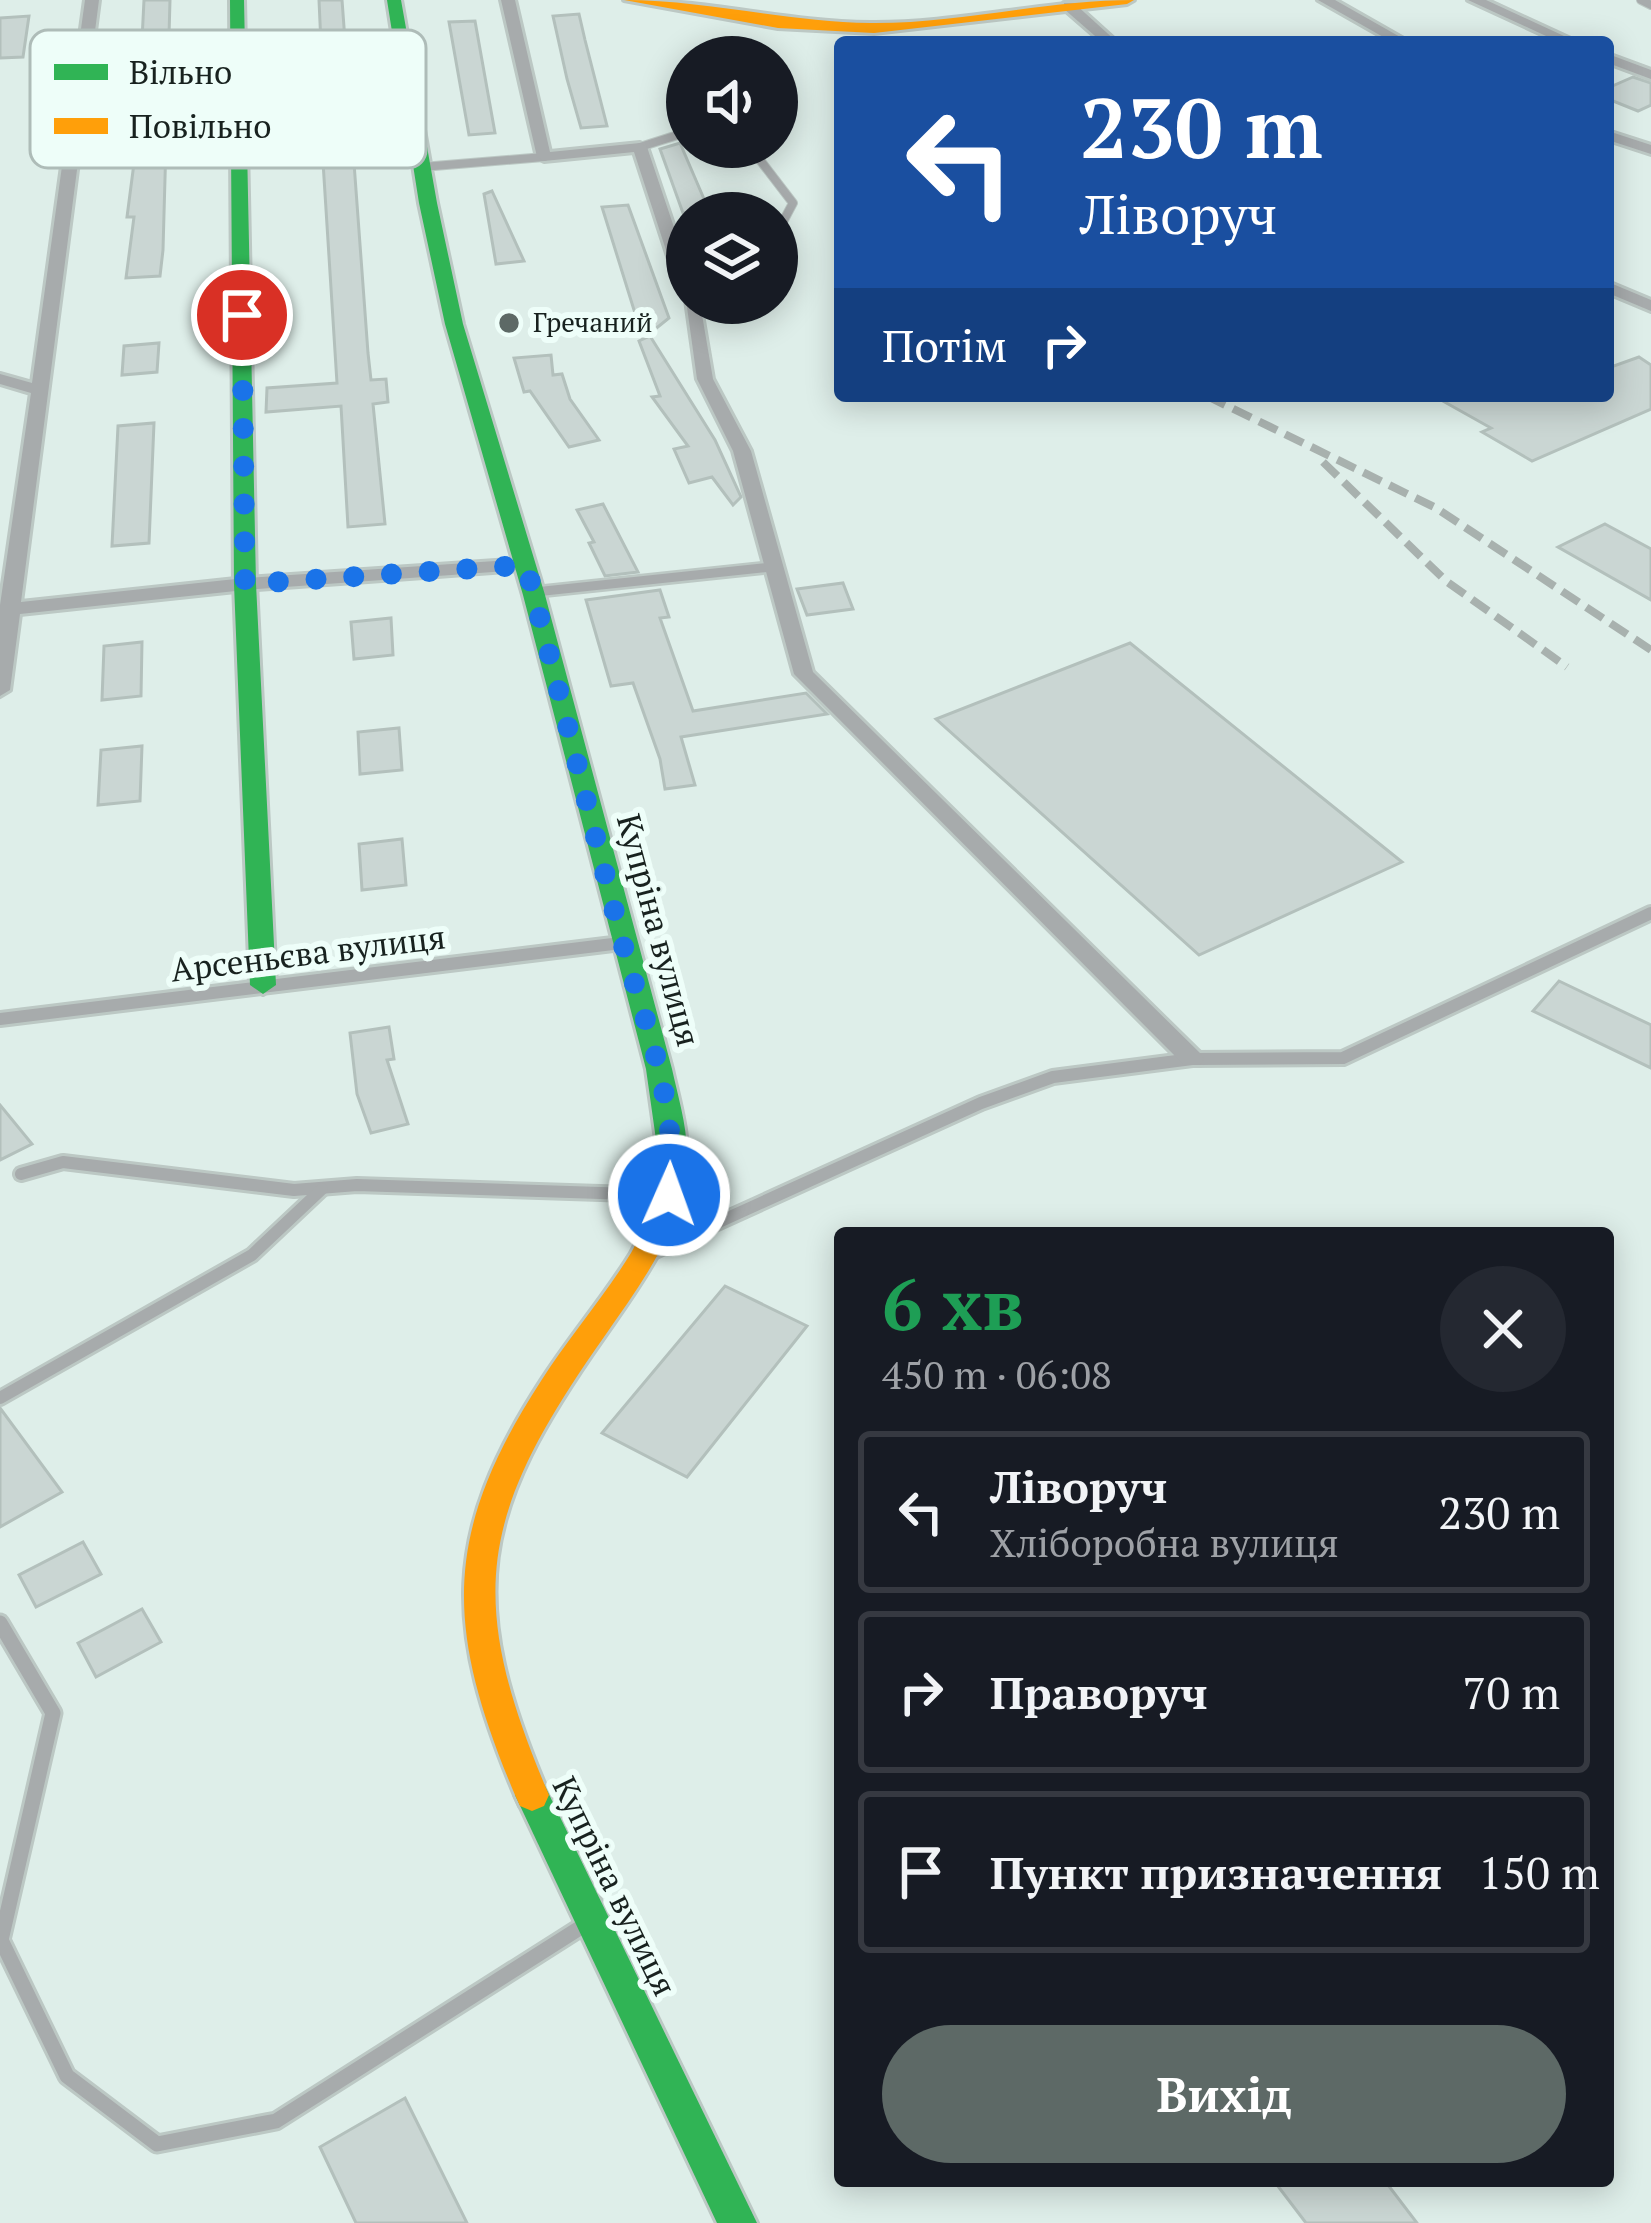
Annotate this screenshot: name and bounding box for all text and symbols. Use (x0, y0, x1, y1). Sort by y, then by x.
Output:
legend (30, 30, 426, 168)
map controls (666, 36, 798, 324)
button: sound (666, 36, 798, 168)
text: Вільно (129, 50, 232, 93)
text: 230 m (1080, 71, 1323, 182)
icon: left (882, 84, 1038, 240)
text: Повільно (129, 104, 271, 147)
text: Ліворуч (1080, 178, 1277, 249)
button: layers (666, 192, 798, 324)
pin (191, 264, 293, 366)
icon: arrive (209, 282, 275, 348)
place label: Гречаний (533, 304, 653, 340)
marker: Гречаний (496, 310, 522, 336)
icon: right (1031, 312, 1097, 378)
text: Потім (882, 315, 1007, 375)
street label: Купріна вулиця (608, 809, 711, 1051)
street label: Арсеньєва вулиця (168, 914, 448, 991)
position arrow (606, 1132, 732, 1258)
text: 6 хв (882, 1255, 1024, 1351)
button: close (1440, 1266, 1566, 1392)
text: 450 m · 06:08 (882, 1348, 1112, 1400)
text: Ліворуч (990, 1456, 1168, 1516)
icon: left (888, 1479, 954, 1545)
text: 230 m (1438, 1482, 1560, 1542)
text: Хліборобна вулиця (990, 1516, 1339, 1568)
icon: right (888, 1659, 954, 1725)
text: Праворуч (990, 1662, 1208, 1722)
text: 70 m (1462, 1662, 1560, 1722)
street label: Купріна вулиця (544, 1769, 687, 2003)
icon: arrive (888, 1839, 954, 1905)
text: Пункт призначення (990, 1842, 1442, 1902)
text: 150 m (1478, 1842, 1600, 1902)
button: Вихід (882, 2025, 1566, 2163)

